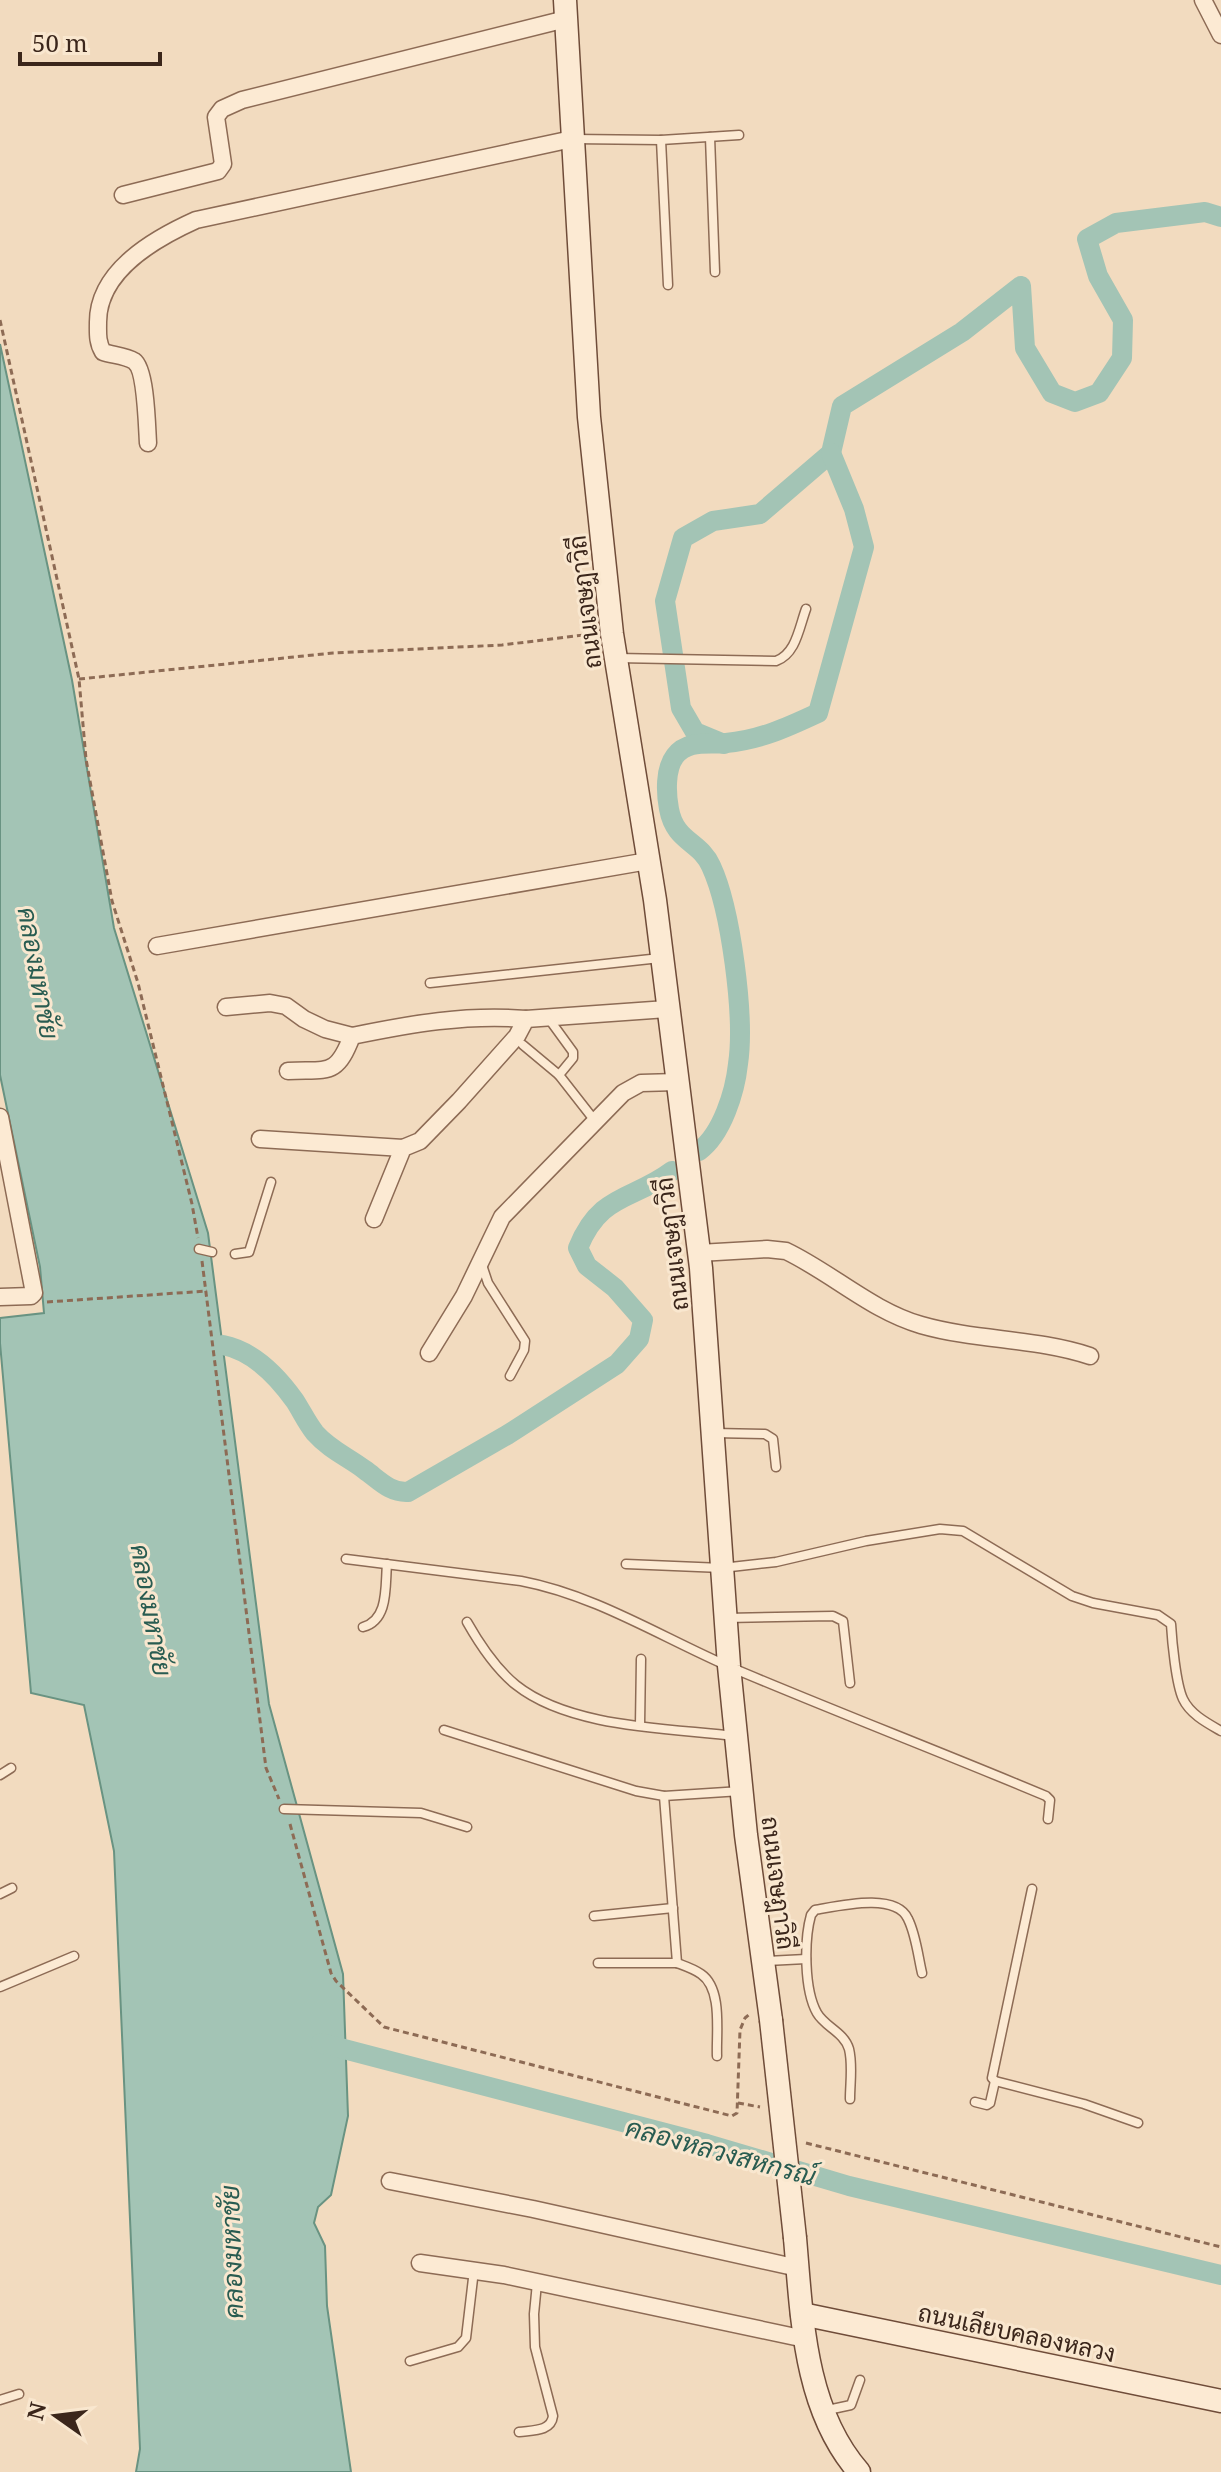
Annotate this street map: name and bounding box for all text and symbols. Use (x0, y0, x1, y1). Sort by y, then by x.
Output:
scale bar (20, 16, 160, 66)
text: 50 m (32, 26, 88, 59)
street label: ถนนเจษฎาวิถี (559, 533, 610, 671)
water label: คลองมหาชัย (10, 904, 68, 1042)
street label: ถนนเจษฎาวิถี (646, 1175, 697, 1313)
water label: คลองมหาชัย (123, 1541, 181, 1679)
street label: ถนนเจษฎาวิถี (753, 1814, 804, 1952)
water label: คลองหลวงสหกรณ์ (622, 2108, 824, 2195)
water label: คลองมหาชัย (211, 2185, 251, 2319)
street label: ถนนเลียบคลองหลวง (915, 2295, 1119, 2369)
north arrow (16, 2376, 96, 2456)
text: N (19, 2399, 52, 2423)

